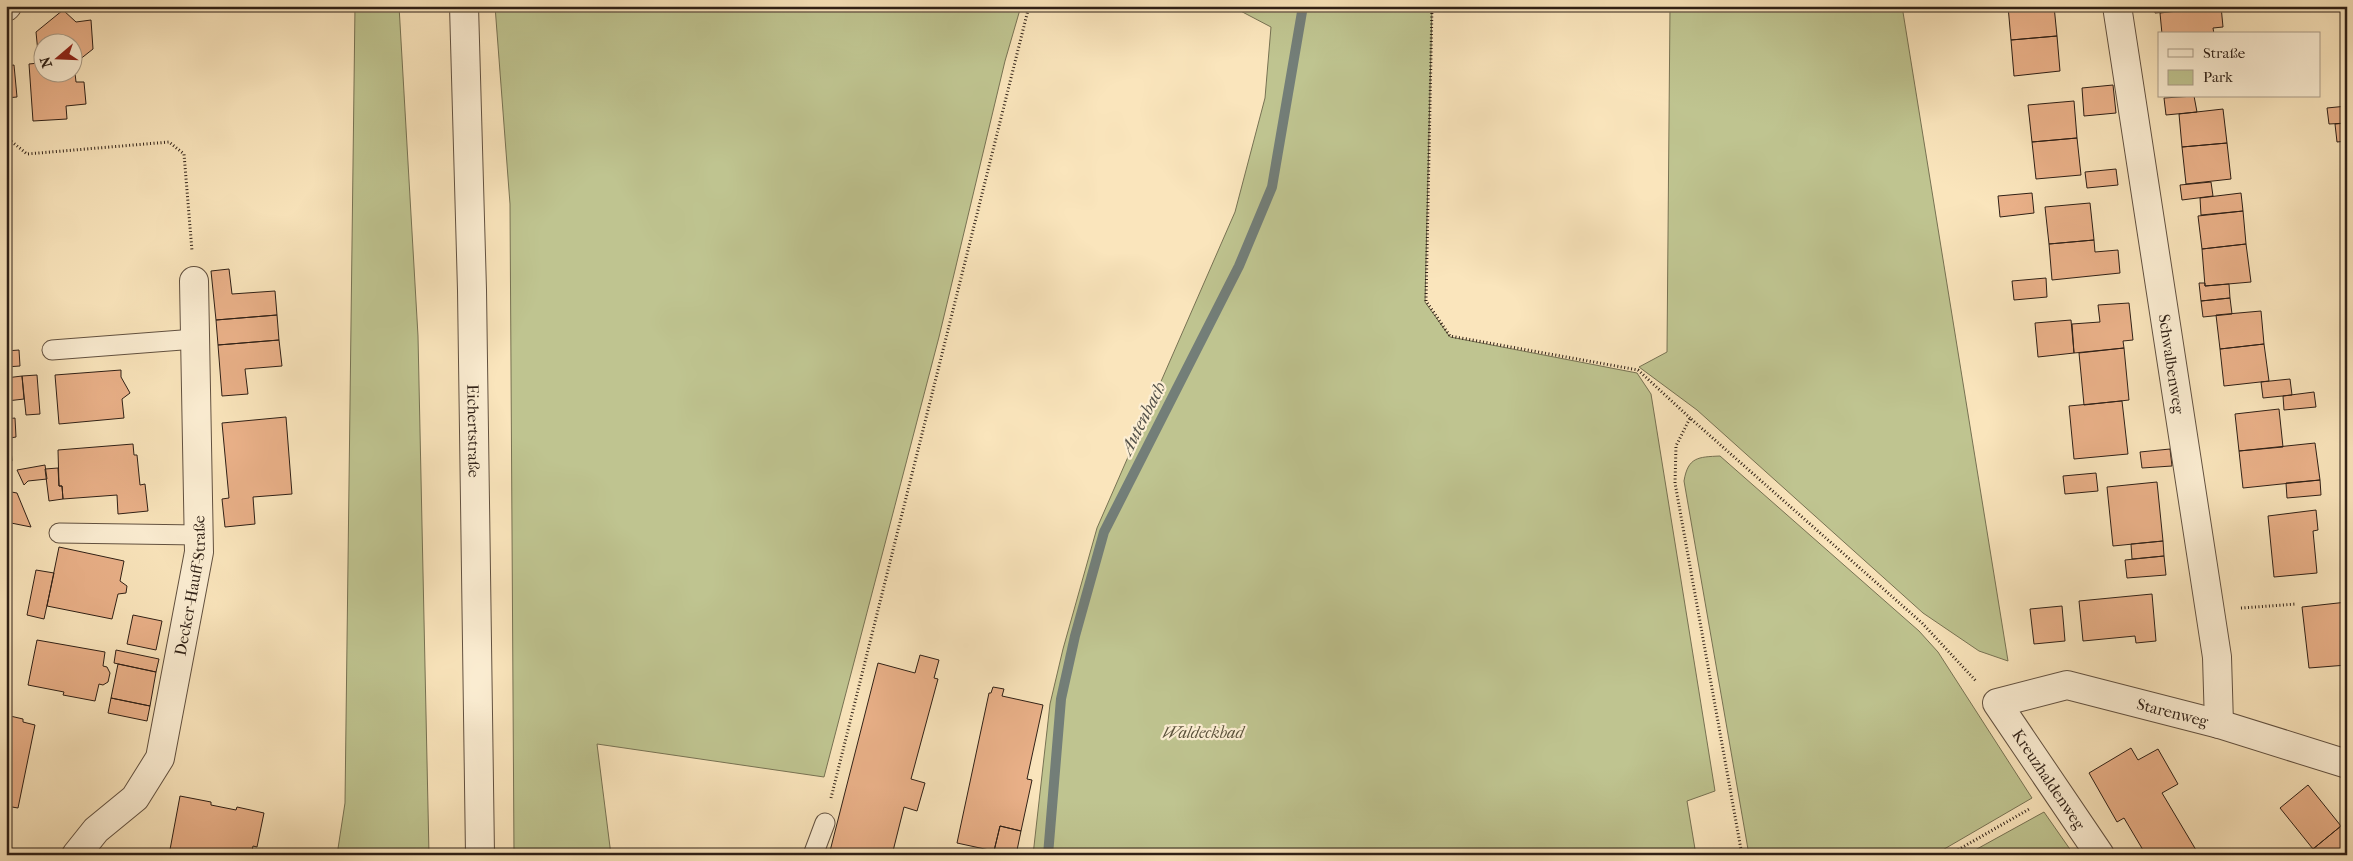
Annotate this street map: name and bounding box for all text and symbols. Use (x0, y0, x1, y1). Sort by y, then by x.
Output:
north arrow (32, 32, 82, 82)
legend (2158, 32, 2320, 98)
text: Straße (2203, 44, 2246, 62)
text: N (36, 54, 56, 70)
text: Park (2203, 68, 2233, 86)
street label: Schwalbenweg (2154, 313, 2189, 416)
water label: Autenbach (1115, 378, 1171, 460)
street label: Eichertstraße (463, 384, 484, 478)
street label: Decker-Hauff-Straße (171, 515, 209, 657)
street label: Starenweg (2135, 694, 2211, 731)
park label: Waldeckbad (1162, 723, 1245, 742)
street label: Kreuzhaldenweg (2008, 726, 2089, 833)

